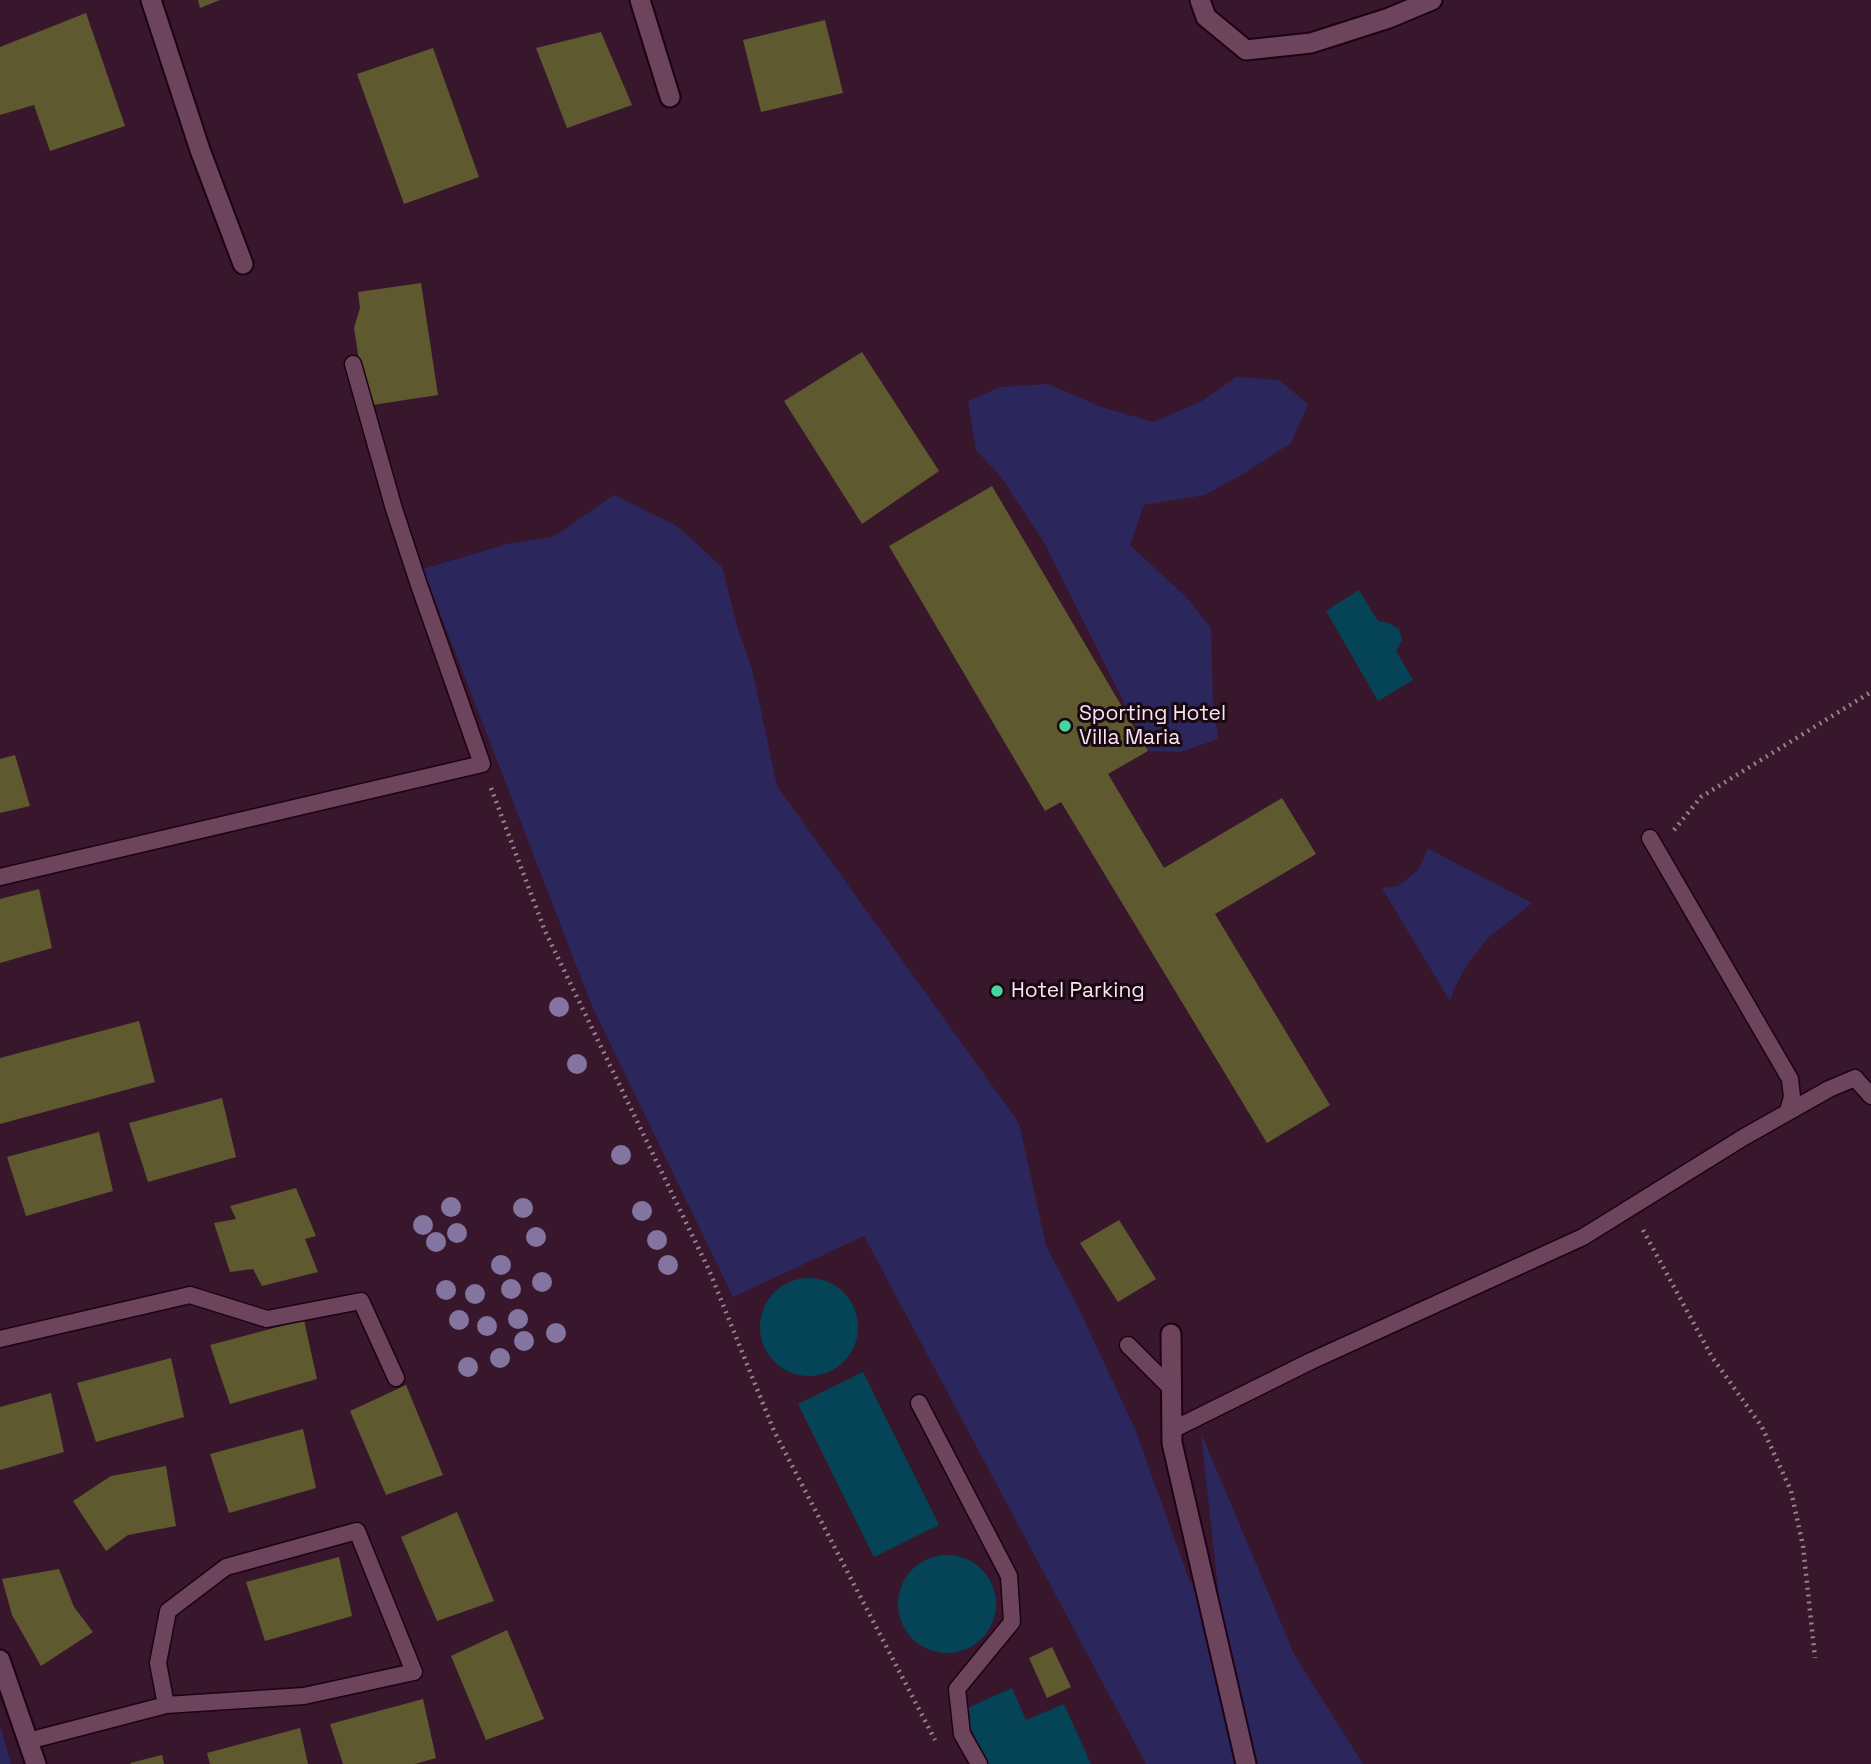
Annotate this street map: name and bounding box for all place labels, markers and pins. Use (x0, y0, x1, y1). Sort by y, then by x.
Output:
place label: Sporting Hotel Villa Maria (1079, 701, 1226, 751)
marker: Sporting Hotel Villa Maria (1057, 718, 1073, 734)
place label: Hotel Parking (1011, 978, 1145, 1004)
marker: Hotel Parking (989, 983, 1005, 999)

